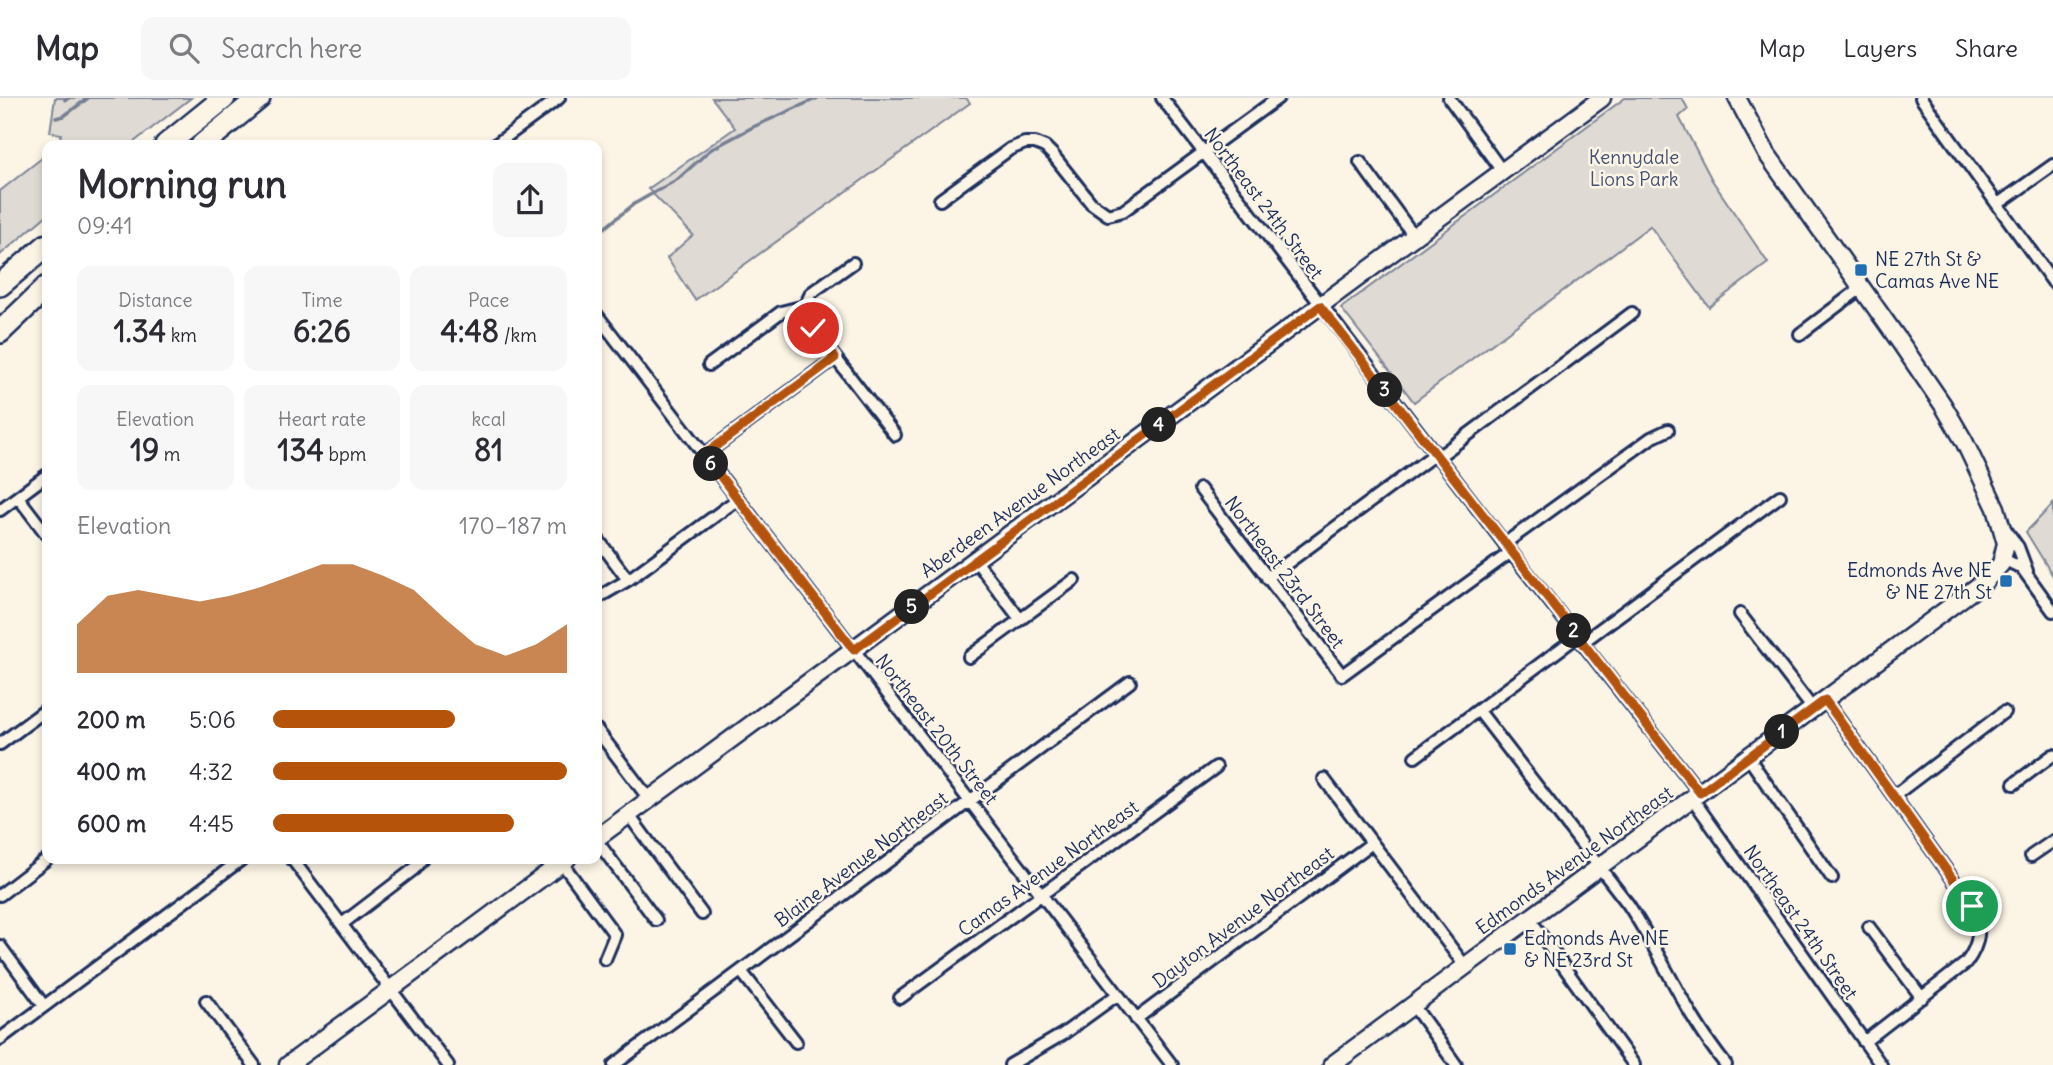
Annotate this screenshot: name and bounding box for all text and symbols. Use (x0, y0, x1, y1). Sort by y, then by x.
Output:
search box (141, 17, 631, 80)
text: Map (35, 27, 99, 69)
icon: search (165, 29, 203, 67)
text: Search here (221, 32, 362, 65)
text: Map (1759, 33, 1805, 63)
text: Layers (1843, 33, 1917, 63)
text: Share (1955, 33, 2018, 63)
street label: Northeast 24th Street (1199, 123, 1329, 283)
park label: Kennydale Lions Park (1589, 145, 1679, 191)
text: Morning run (77, 161, 287, 208)
button: share (493, 163, 567, 237)
text: 09:41 (77, 211, 133, 240)
place label: NE 27th St & Camas Ave NE (1875, 247, 1999, 293)
marker: NE 27th St & Camas Ave NE (1853, 262, 1869, 278)
text: Distance (118, 288, 192, 312)
text: Time (301, 288, 343, 312)
text: Pace (468, 288, 509, 312)
pin (783, 298, 843, 358)
icon: check (794, 309, 832, 347)
text: 1.34 (114, 312, 166, 350)
text: 6:26 (293, 312, 351, 350)
text: 4:48 (440, 312, 499, 350)
text: km (166, 323, 197, 347)
text: /km (499, 323, 537, 347)
pin: 3 (1368, 372, 1402, 408)
text: 3 (1379, 377, 1390, 401)
text: Elevation (116, 407, 194, 431)
text: Heart rate (278, 407, 366, 431)
text: kcal (472, 407, 506, 431)
pin: 4 (1142, 408, 1176, 442)
text: 4 (1153, 412, 1164, 436)
street label: Aberdeen Avenue Northeast (916, 422, 1124, 582)
text: 19 (130, 431, 159, 469)
text: 134 (278, 431, 324, 469)
text: 81 (474, 431, 503, 469)
text: m (159, 442, 181, 466)
text: bpm (324, 442, 366, 466)
pin: 6 (694, 446, 728, 482)
text: 6 (705, 451, 716, 475)
street label: Northeast 23rd Street (1220, 491, 1350, 653)
text: Elevation (77, 511, 171, 540)
text: 170–187 m (459, 511, 567, 540)
place label: Edmonds Ave NE & NE 27th St (1847, 558, 1992, 604)
marker: Edmonds Ave NE & NE 27th St (1998, 573, 2014, 589)
pin: 5 (894, 589, 930, 624)
text: 5 (906, 594, 917, 618)
pin: 2 (1556, 614, 1592, 648)
text: 2 (1568, 618, 1579, 642)
street label: Northeast 20th Street (871, 649, 1003, 809)
text: 200 m (77, 705, 146, 734)
text: 5:06 (189, 705, 236, 734)
pin: 1 (1764, 714, 1800, 750)
text: 1 (1778, 719, 1785, 743)
text: 400 m (77, 757, 146, 786)
text: 4:32 (189, 757, 233, 786)
street label: Edmonds Avenue Northeast (1471, 780, 1677, 940)
street label: Blaine Avenue Northeast (770, 786, 952, 932)
street label: Camas Avenue Northeast (953, 795, 1143, 941)
text: 600 m (77, 809, 146, 838)
text: 4:45 (189, 809, 234, 838)
street label: Northeast 24th Street (1739, 840, 1863, 1004)
street label: Dayton Avenue Northeast (1148, 841, 1338, 993)
pin (1942, 876, 2002, 936)
icon: arrive (1953, 887, 1991, 925)
place label: Edmonds Ave NE & NE 23rd St (1524, 926, 1669, 972)
marker: Edmonds Ave NE & NE 23rd St (1502, 941, 1518, 957)

